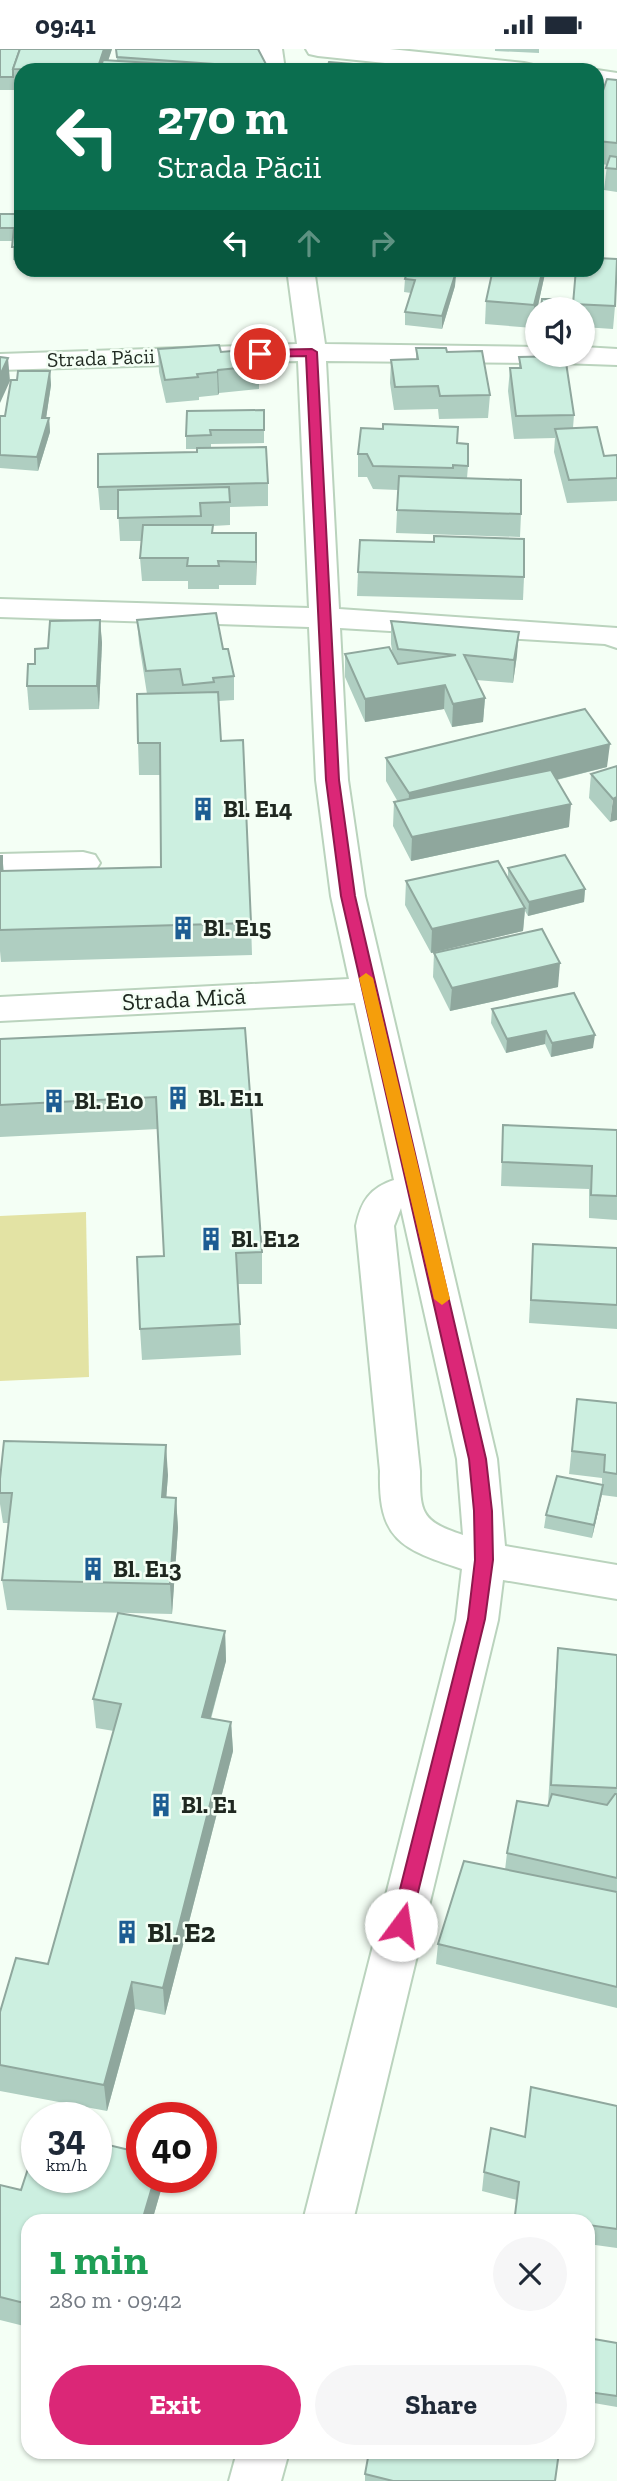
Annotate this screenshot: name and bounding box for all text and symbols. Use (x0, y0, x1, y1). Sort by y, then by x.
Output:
text: 09:41 (35, 9, 96, 41)
text: 270 m (157, 88, 288, 147)
icon: left (42, 91, 133, 182)
text: Strada Păcii (157, 148, 321, 186)
icon: left (217, 224, 255, 262)
icon: ahead (290, 224, 328, 262)
icon: right (363, 224, 401, 262)
map controls (525, 297, 595, 367)
button: sound (525, 297, 595, 367)
pin (230, 324, 290, 384)
icon: arrive (241, 335, 279, 373)
street label: Strada Păcii (47, 343, 155, 372)
place label: Bl. E14 (223, 794, 293, 823)
building icon: Bl. E14 (189, 795, 217, 823)
place label: Bl. E15 (203, 913, 271, 942)
building icon: Bl. E15 (169, 914, 197, 942)
street label: Strada Mică (121, 981, 247, 1016)
place label: Bl. E11 (198, 1083, 264, 1112)
building icon: Bl. E11 (164, 1084, 192, 1112)
place label: Bl. E10 (74, 1086, 144, 1115)
building icon: Bl. E10 (40, 1087, 68, 1115)
place label: Bl. E12 (231, 1224, 300, 1253)
building icon: Bl. E12 (197, 1225, 225, 1253)
place label: Bl. E13 (113, 1554, 182, 1583)
building icon: Bl. E13 (79, 1555, 107, 1583)
place label: Bl. E1 (181, 1790, 237, 1819)
building icon: Bl. E1 (147, 1791, 175, 1819)
position arrow (364, 1888, 438, 1962)
place label: Bl. E2 (147, 1916, 216, 1949)
building icon: Bl. E2 (113, 1918, 141, 1946)
speed limit sign: 40 (126, 2102, 217, 2193)
text: 34 (47, 2117, 86, 2159)
text: km/h (46, 2154, 87, 2176)
text: 1 min (49, 2234, 148, 2285)
button: close (493, 2237, 567, 2311)
text: 280 m · 09:42 (49, 2286, 182, 2314)
button: Exit (49, 2365, 301, 2445)
button: Share (315, 2365, 567, 2445)

